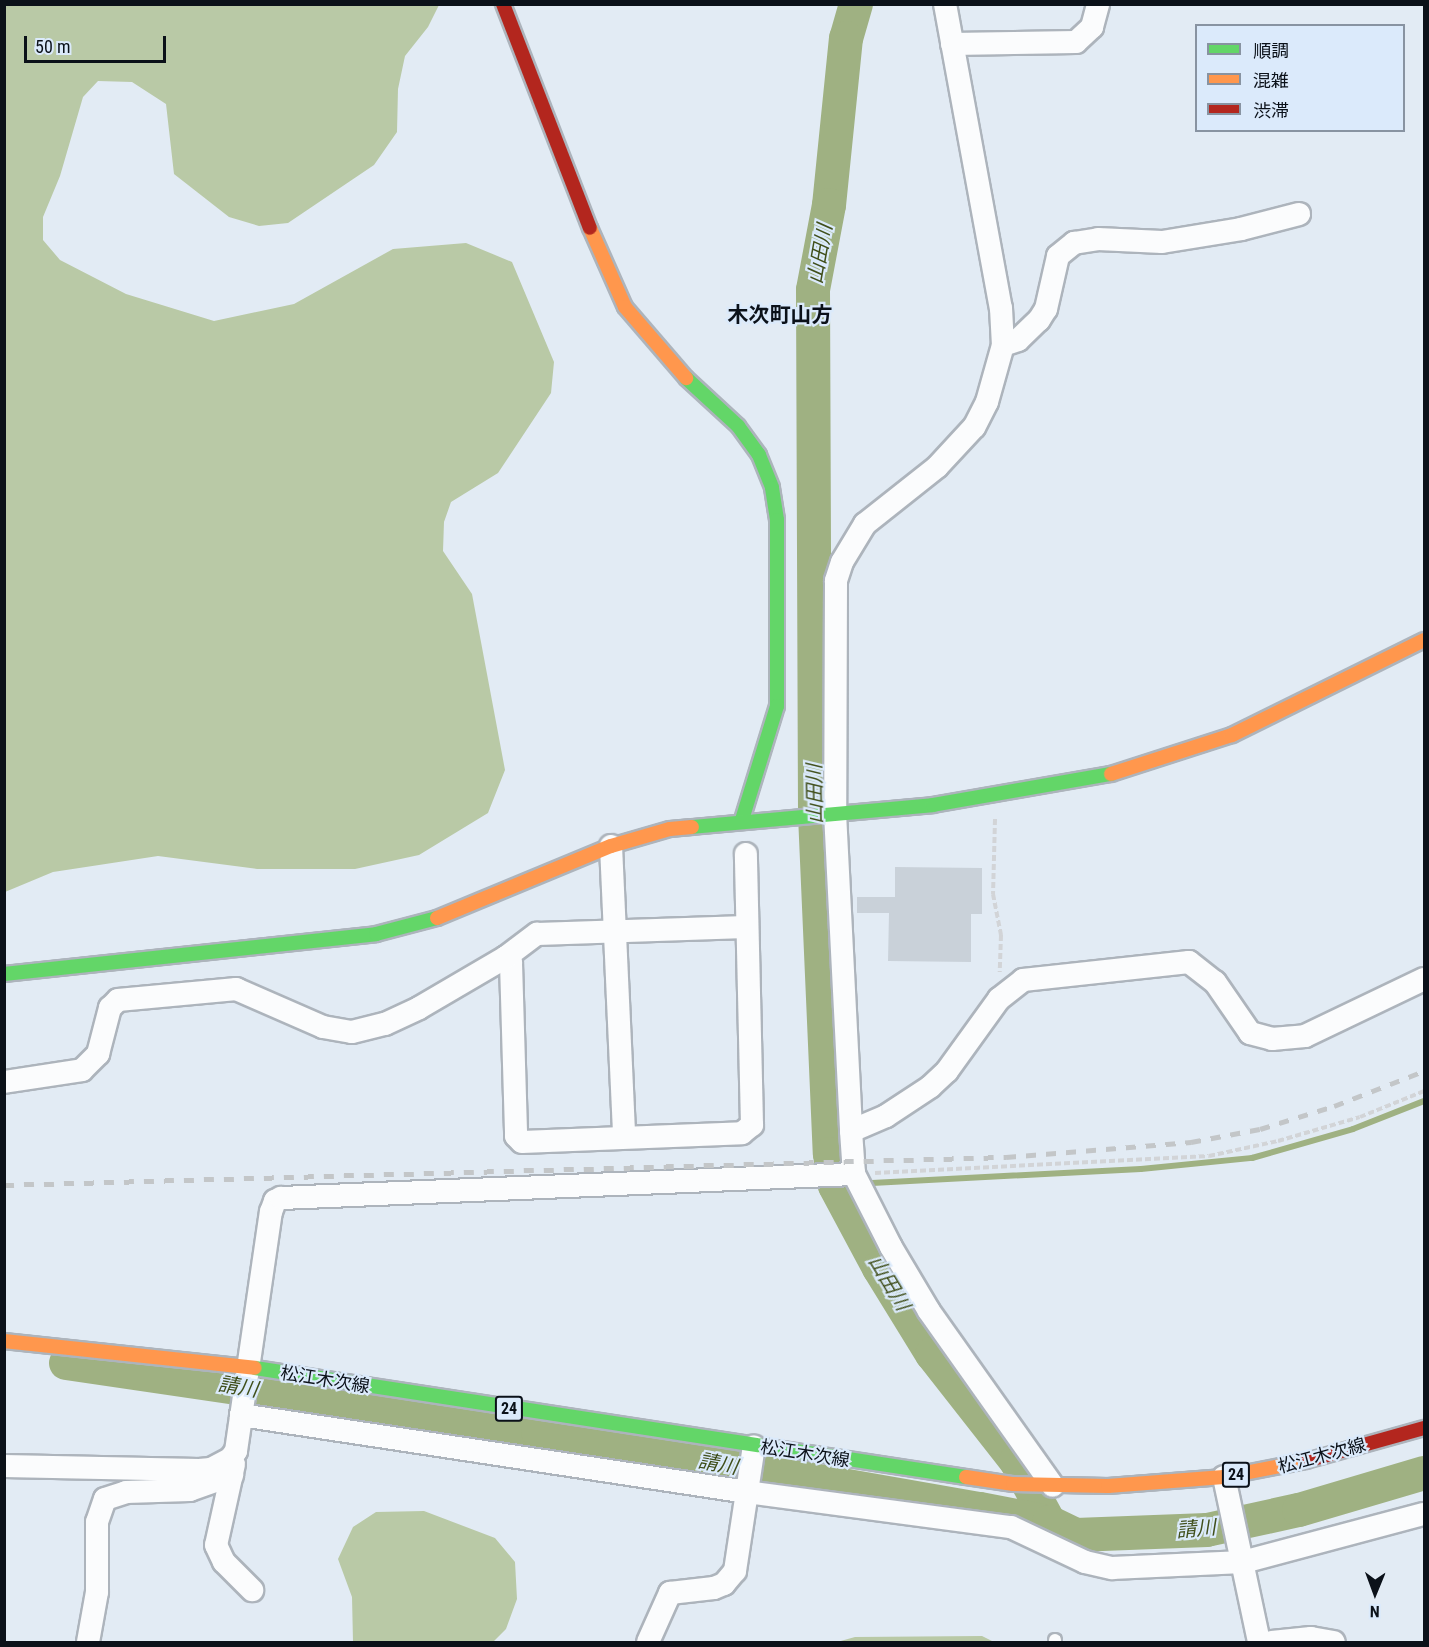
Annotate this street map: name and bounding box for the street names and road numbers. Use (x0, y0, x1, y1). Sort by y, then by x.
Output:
street label: 松江木次線 (279, 1362, 371, 1398)
road number: 24 (494, 1396, 524, 1422)
street label: 松江木次線 (1276, 1434, 1368, 1478)
street label: 松江木次線 (759, 1436, 851, 1472)
road number: 24 (1221, 1462, 1251, 1488)

